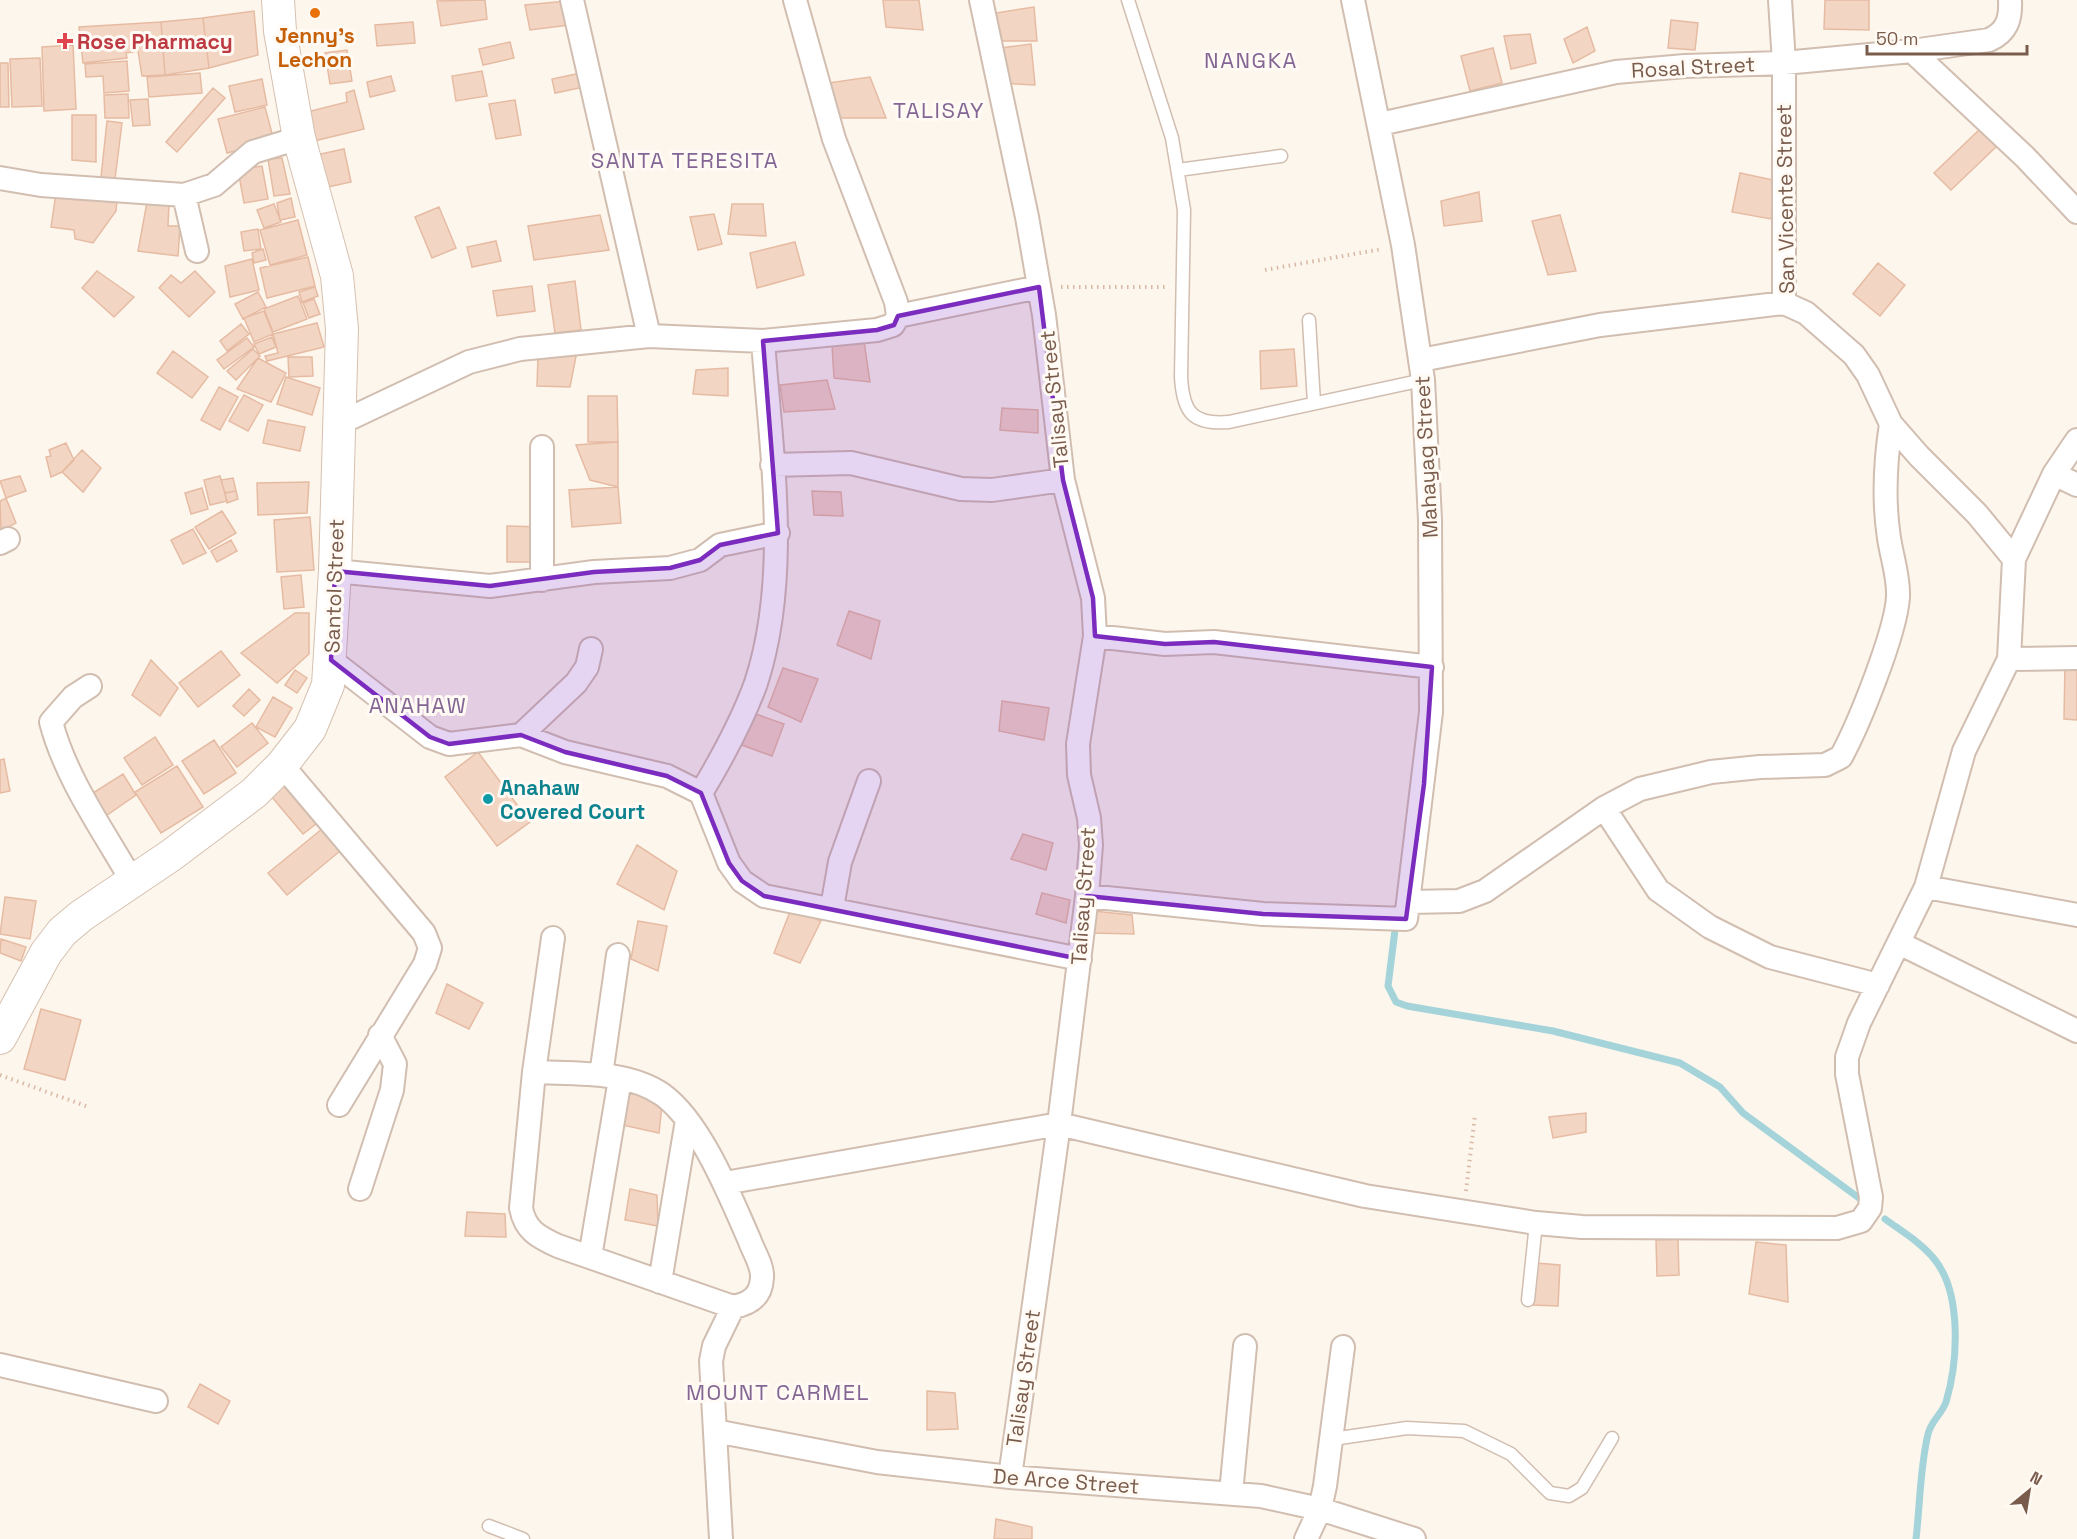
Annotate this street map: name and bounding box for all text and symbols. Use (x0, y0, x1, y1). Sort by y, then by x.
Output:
marker: Jenny's Lechon (308, 6, 322, 20)
scale bar (1867, 18, 2028, 56)
place label: Jenny's Lechon (275, 22, 355, 73)
text: 50 m (1876, 27, 1918, 50)
place label: Rose Pharmacy (77, 28, 233, 55)
marker: Rose Pharmacy (58, 34, 72, 48)
district label: NANGKA (1204, 46, 1298, 74)
street label: Rosal Street (1630, 50, 1756, 84)
district label: TALISAY (893, 96, 985, 124)
street label: San Vicente Street (1770, 104, 1800, 294)
district label: SANTA TERESITA (591, 146, 779, 174)
street label: Talisay Street (1033, 329, 1075, 469)
street label: Mahayag Street (1408, 375, 1444, 539)
street label: Santol Street (318, 518, 350, 654)
district label: ANAHAW (369, 691, 467, 719)
place label: Anahaw Covered Court (500, 774, 645, 825)
marker: Anahaw Covered Court (481, 792, 495, 806)
street label: Talisay Street (1065, 826, 1101, 966)
street label: Talisay Street (1000, 1308, 1046, 1448)
district label: MOUNT CARMEL (686, 1378, 870, 1406)
north arrow (1999, 1461, 2059, 1521)
street label: De Arce Street (992, 1462, 1140, 1500)
text: N (2026, 1467, 2046, 1490)

